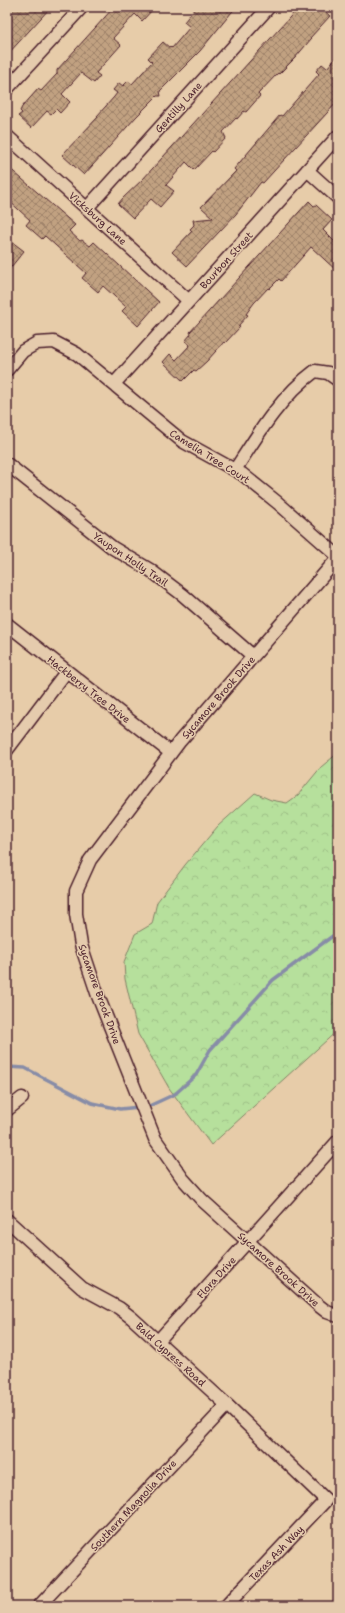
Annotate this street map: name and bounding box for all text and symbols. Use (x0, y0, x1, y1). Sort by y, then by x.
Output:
street label: Gentilly Lane (152, 79, 205, 136)
street label: Vicksburg Lane (66, 189, 130, 248)
street label: Bourbon Street (197, 229, 256, 292)
street label: Camelia Tree Court (167, 426, 252, 486)
street label: Yaupon Holly Trail (91, 530, 171, 589)
street label: Hackberry Tree Drive (45, 653, 133, 726)
street label: Sycamore Brook Drive (179, 653, 258, 741)
street label: Sycamore Brook Drive (75, 942, 124, 1046)
street label: Sycamore Brook Drive (235, 1229, 322, 1310)
street label: Flora Drive (194, 1253, 239, 1301)
street label: Bald Cypress Road (133, 1320, 209, 1390)
street label: Southern Magnolia Drive (87, 1457, 179, 1554)
street label: Texas Ash Way (246, 1522, 307, 1584)

